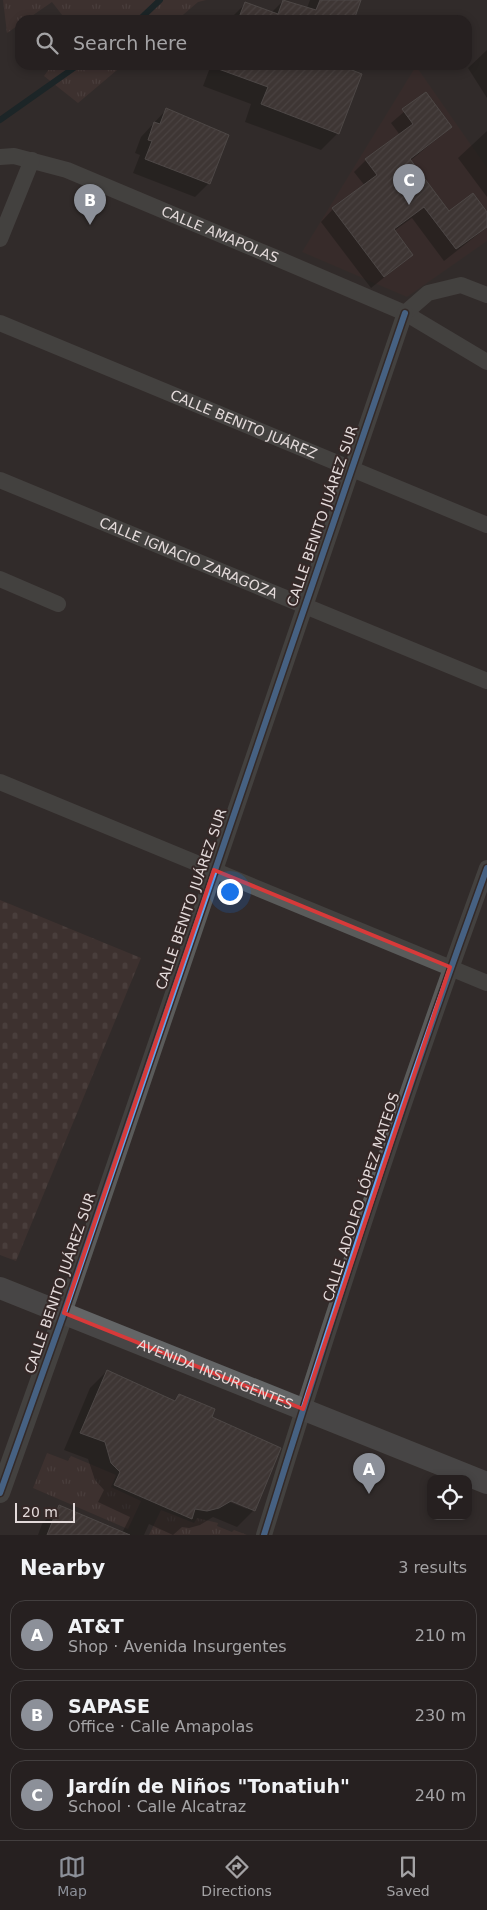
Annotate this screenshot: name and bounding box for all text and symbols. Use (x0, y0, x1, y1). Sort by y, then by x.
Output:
search box (15, 15, 472, 70)
icon: search (33, 29, 61, 57)
text: Search here (73, 32, 187, 54)
pin: C (393, 164, 425, 205)
pin: B (74, 184, 106, 225)
street label: CALLE AMAPOLAS (159, 203, 281, 266)
street label: CALLE BENITO JUÁREZ (168, 387, 320, 462)
street label: CALLE BENITO JUÁREZ SUR (283, 423, 361, 609)
street label: CALLE IGNACIO ZARAGOZA (97, 514, 280, 602)
street label: CALLE BENITO JUÁREZ SUR (152, 806, 230, 992)
your location (217, 879, 243, 905)
street label: CALLE ADOLFO LÓPEZ MATEOS (319, 1090, 402, 1303)
street label: CALLE BENITO JUÁREZ SUR (21, 1190, 99, 1376)
street label: AVENIDA INSURGENTES (135, 1336, 296, 1413)
pin: A (353, 1453, 385, 1494)
map controls (427, 1475, 472, 1520)
button: locate (427, 1475, 472, 1520)
scale bar (15, 1500, 75, 1523)
text: 20 m (22, 1504, 58, 1520)
text: Nearby (20, 1556, 105, 1580)
text: 3 results (398, 1558, 467, 1577)
text: AT&T (68, 1615, 124, 1637)
text: A (31, 1626, 43, 1645)
text: 210 m (415, 1626, 466, 1645)
text: Shop · Avenida Insurgentes (68, 1637, 287, 1656)
text: SAPASE (68, 1695, 150, 1717)
text: B (31, 1706, 43, 1725)
text: 230 m (415, 1706, 466, 1725)
text: Office · Calle Amapolas (68, 1717, 254, 1736)
text: Jardín de Niños "Tonatiuh" (68, 1775, 350, 1797)
text: C (31, 1786, 43, 1805)
text: 240 m (415, 1786, 466, 1805)
text: School · Calle Alcatraz (68, 1797, 246, 1816)
tab: Map (57, 1853, 87, 1899)
tab: Directions (201, 1853, 272, 1899)
tab: Saved (386, 1853, 430, 1899)

